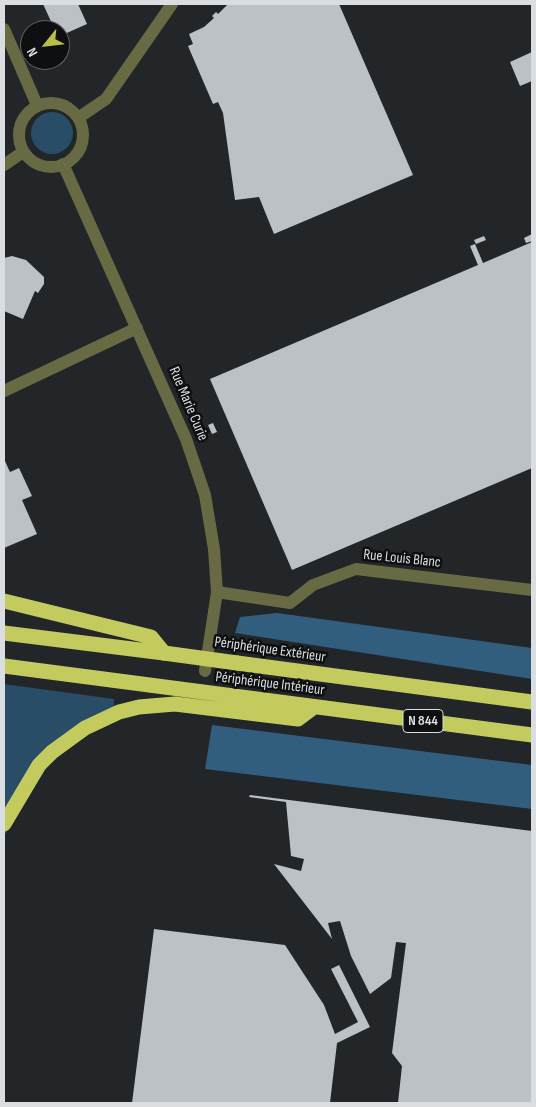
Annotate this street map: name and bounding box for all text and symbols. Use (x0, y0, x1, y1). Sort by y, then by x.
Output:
north arrow (20, 20, 70, 70)
text: N (23, 45, 42, 59)
street label: Rue Marie Curie (164, 364, 212, 444)
street label: Rue Louis Blanc (362, 546, 442, 572)
street label: Périphérique Extérieur (213, 633, 327, 667)
street label: Périphérique Intérieur (214, 668, 326, 700)
road number: N 844 (403, 709, 443, 732)

